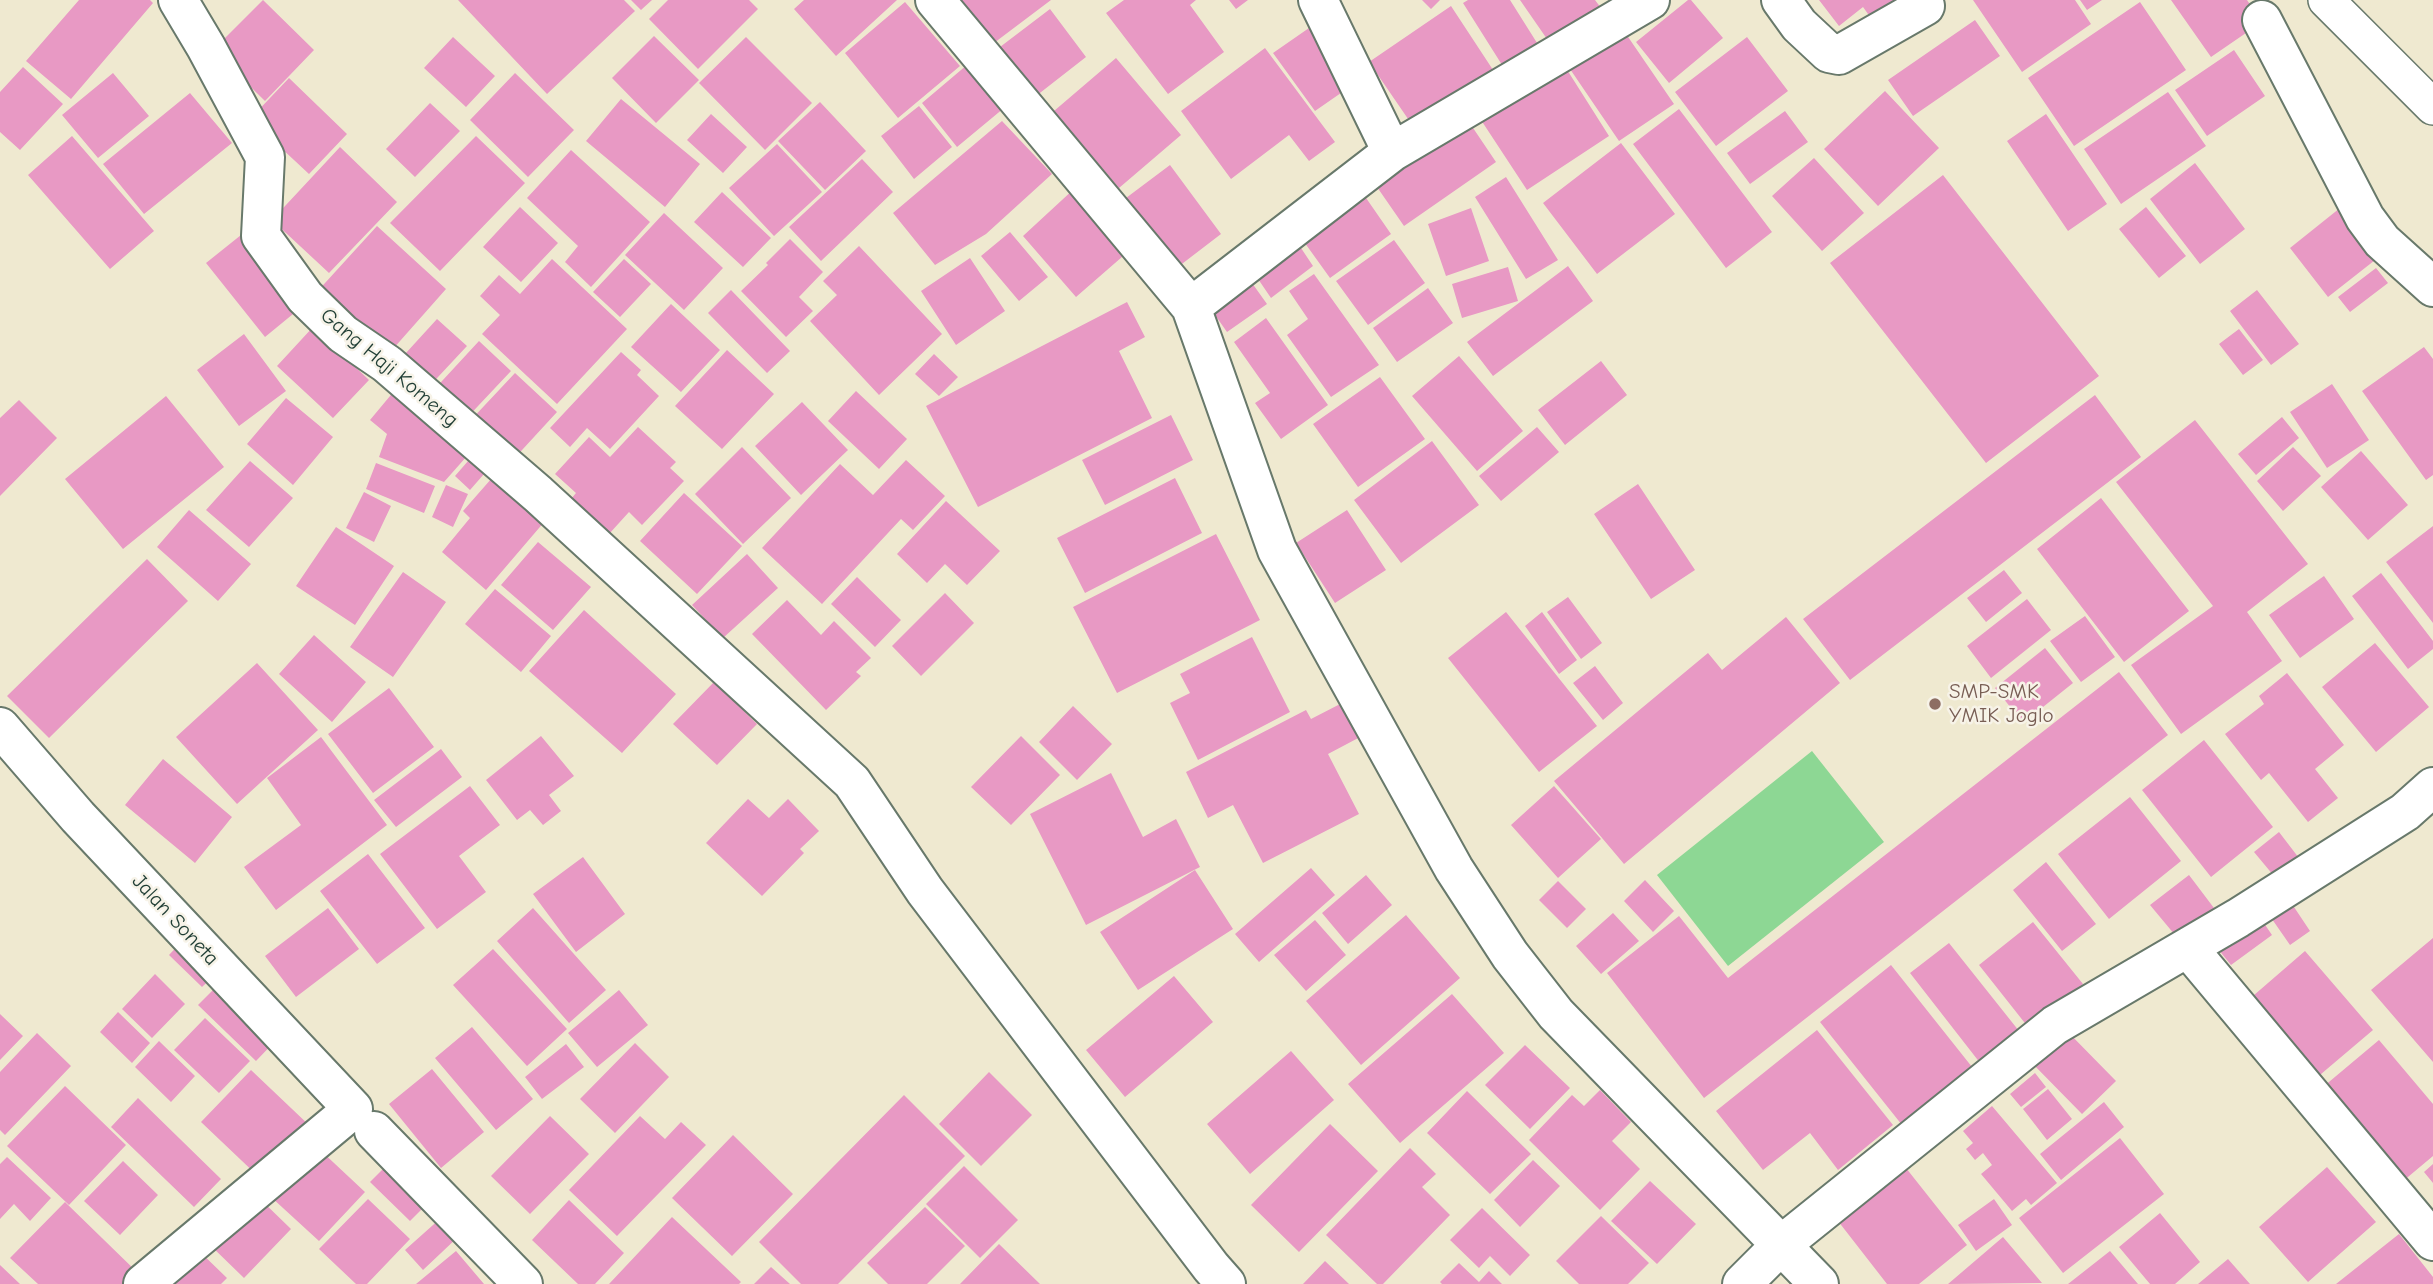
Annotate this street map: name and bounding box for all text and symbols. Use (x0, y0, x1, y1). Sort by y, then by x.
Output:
street label: Gang Haji Komeng (315, 303, 463, 433)
place label: SMP-SMK YMIK Joglo (1949, 679, 2054, 729)
marker: SMP-SMK YMIK Joglo (1927, 696, 1943, 712)
street label: Jalan Soneta (126, 869, 224, 971)

